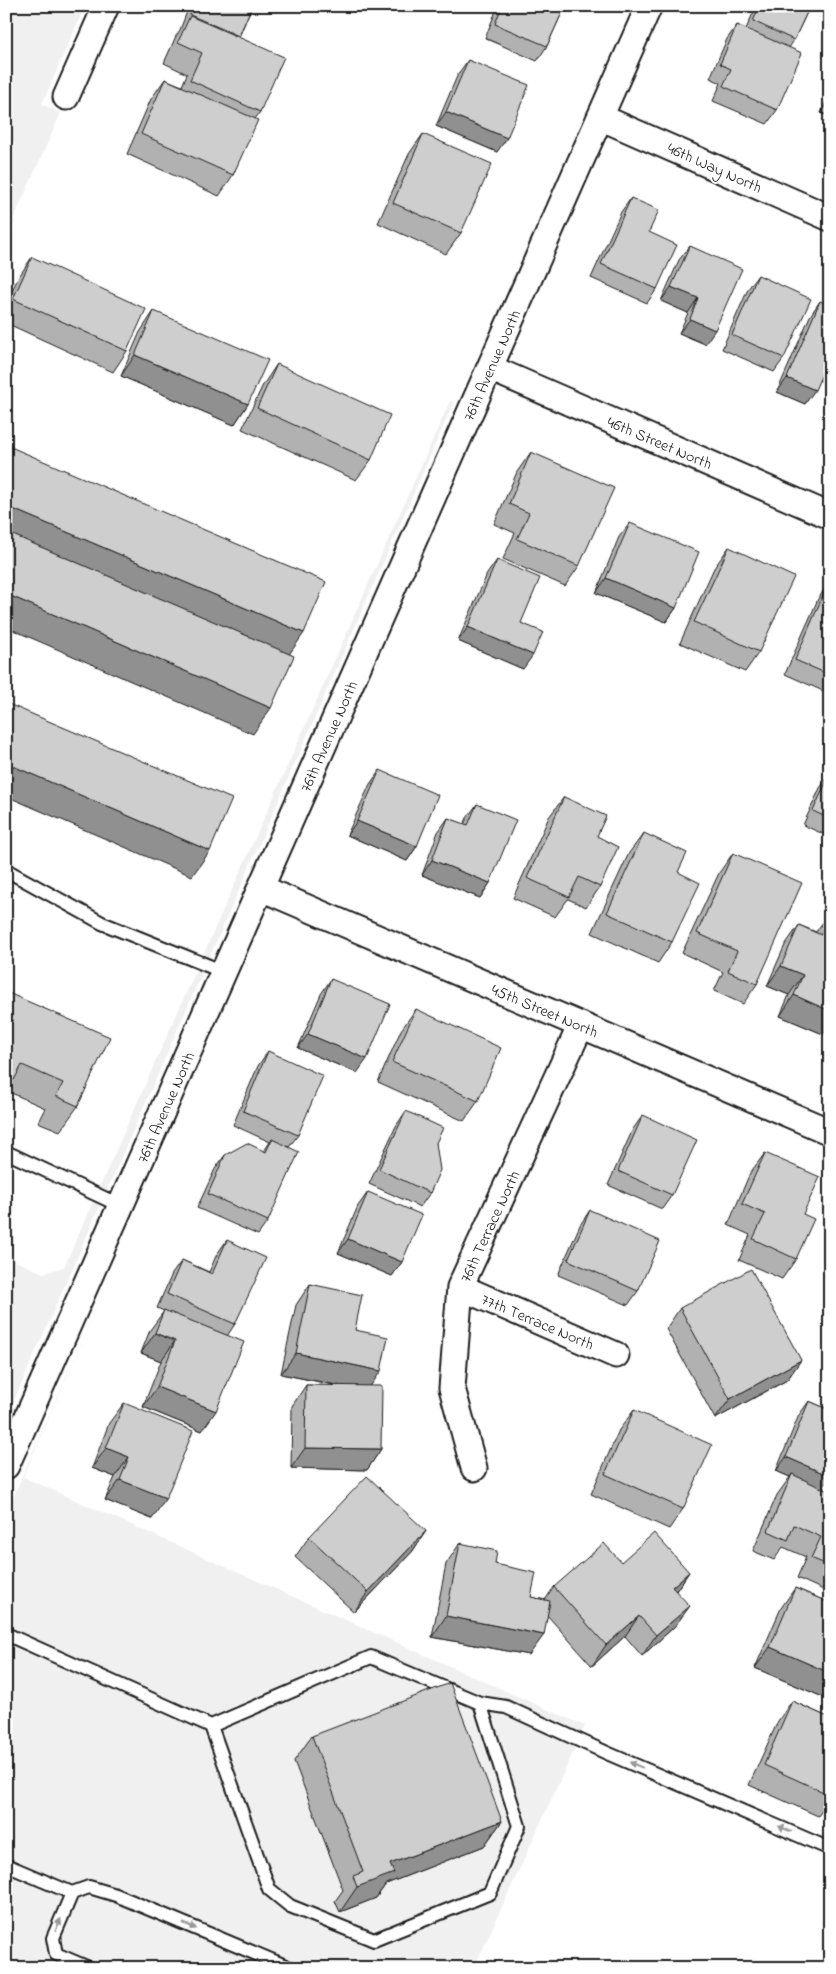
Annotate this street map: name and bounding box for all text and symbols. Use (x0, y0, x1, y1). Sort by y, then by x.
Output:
street label: 46th Way North (663, 137, 765, 200)
street label: 76th Avenue North (458, 306, 528, 425)
street label: 46th Street North (603, 411, 715, 477)
street label: 76th Avenue North (295, 677, 365, 796)
street label: 45th Street North (487, 979, 601, 1045)
street label: 76th Avenue North (132, 1048, 202, 1167)
street label: 76th Terrace North (454, 1167, 527, 1287)
street label: 77th Terrace North (477, 1288, 597, 1357)
one-way arrow (629, 1761, 643, 1769)
one-way arrow (778, 1825, 792, 1833)
one-way arrow (55, 1918, 63, 1932)
one-way arrow (183, 1923, 198, 1931)

